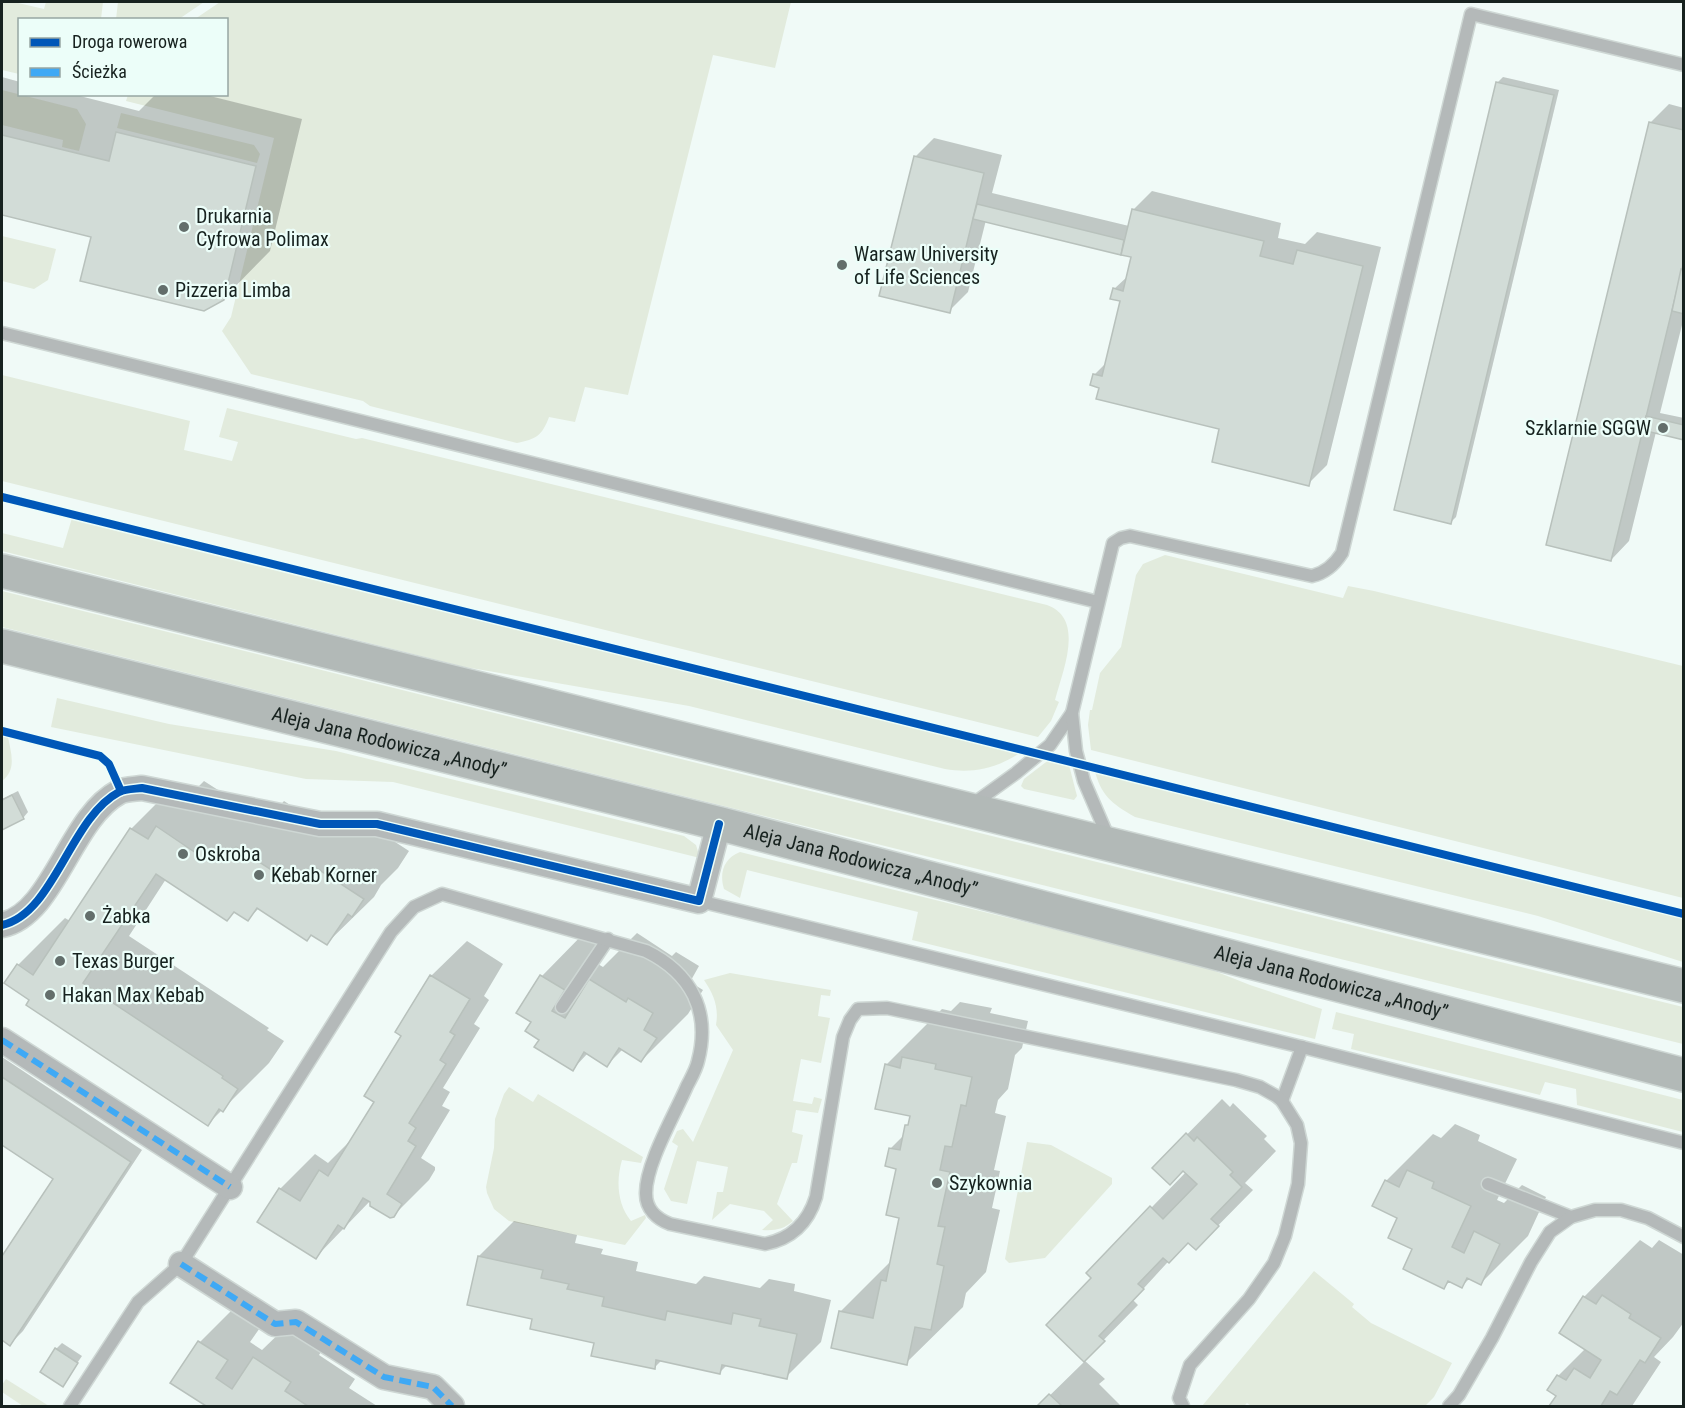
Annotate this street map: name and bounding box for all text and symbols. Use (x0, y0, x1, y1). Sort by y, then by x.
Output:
legend (18, 18, 228, 96)
text: Droga rowerowa (72, 31, 187, 52)
text: Ścieżka (72, 61, 127, 82)
place label: Drukarnia Cyfrowa Polimax (196, 204, 329, 251)
marker: Drukarnia Cyfrowa Polimax (177, 220, 191, 234)
place label: Warsaw University of Life Sciences (854, 242, 998, 289)
marker: Warsaw University of Life Sciences (835, 258, 849, 272)
place label: Pizzeria Limba (175, 278, 291, 302)
marker: Pizzeria Limba (156, 283, 170, 297)
place label: Szklarnie SGGW (1525, 416, 1651, 440)
marker: Szklarnie SGGW (1656, 421, 1670, 435)
street label: Aleja Jana Rodowicza „Anody” (269, 701, 509, 782)
street label: Aleja Jana Rodowicza „Anody” (741, 818, 980, 901)
place label: Oskroba (195, 842, 261, 866)
marker: Oskroba (176, 847, 190, 861)
place label: Kebab Korner (271, 863, 377, 887)
marker: Kebab Korner (252, 868, 266, 882)
place label: Żabka (102, 904, 151, 928)
marker: Żabka (83, 909, 97, 923)
street label: Aleja Jana Rodowicza „Anody” (1212, 940, 1451, 1024)
place label: Texas Burger (72, 949, 175, 973)
marker: Texas Burger (53, 954, 67, 968)
place label: Hakan Max Kebab (62, 983, 204, 1007)
marker: Hakan Max Kebab (43, 988, 57, 1002)
place label: Szykownia (949, 1171, 1032, 1195)
marker: Szykownia (930, 1176, 944, 1190)

